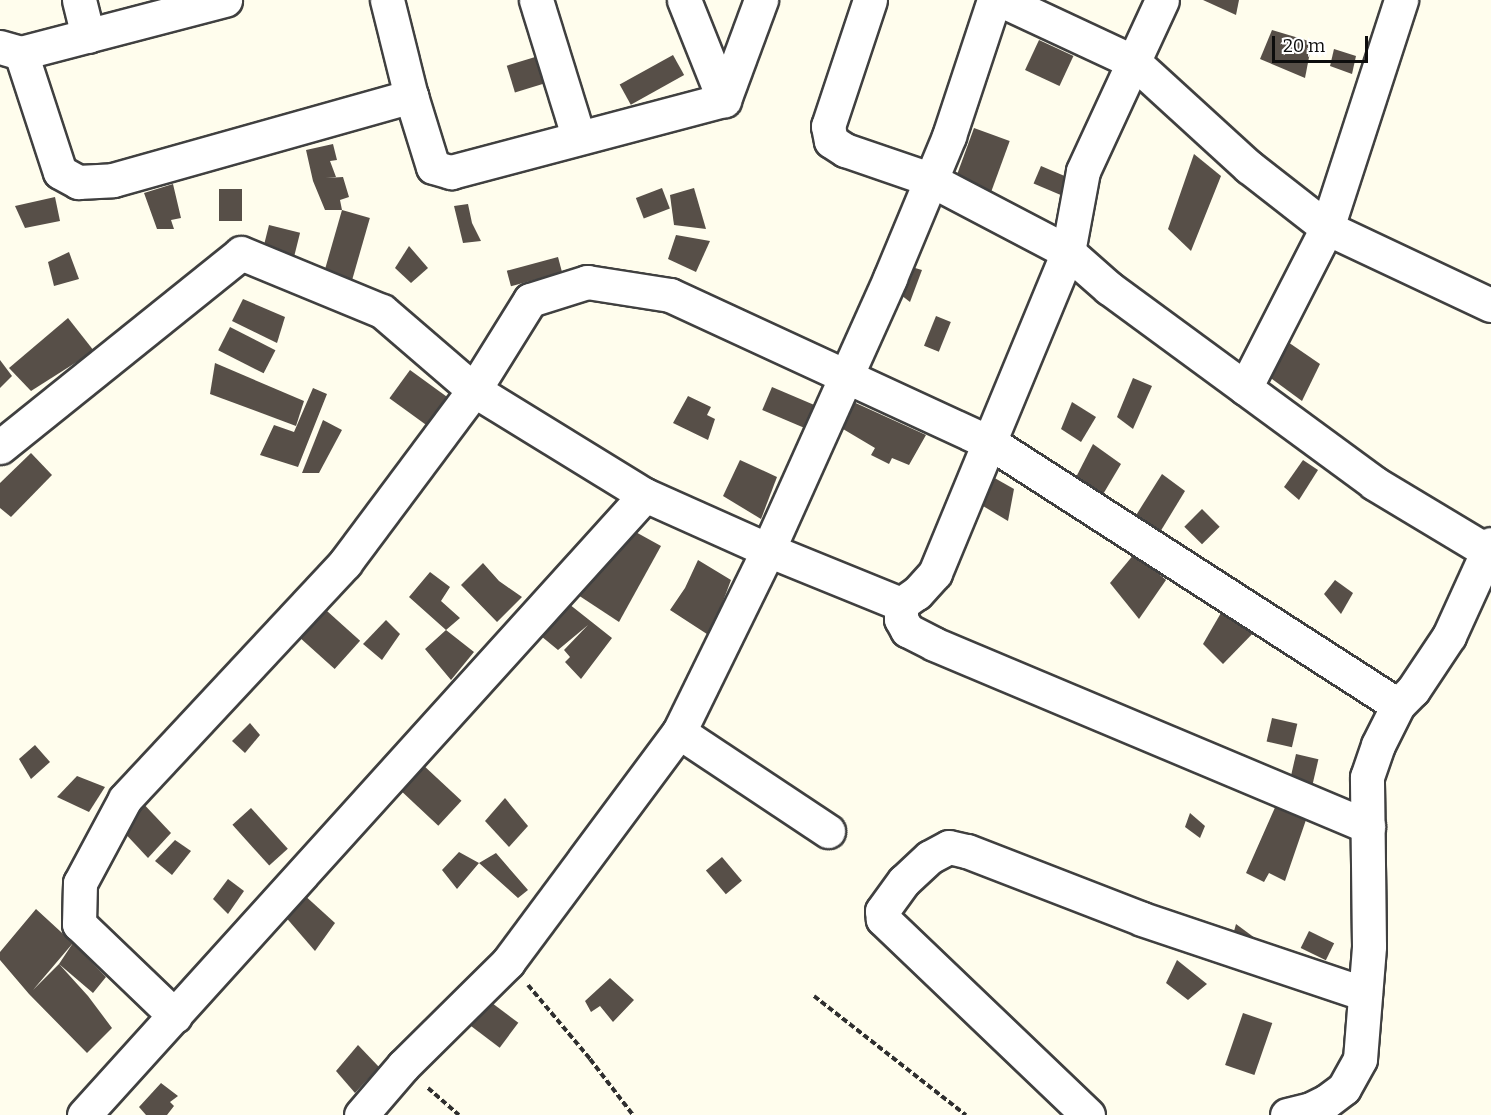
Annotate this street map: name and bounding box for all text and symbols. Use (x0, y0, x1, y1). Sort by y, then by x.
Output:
scale bar (1275, 24, 1371, 62)
text: 20 m (1283, 35, 1325, 57)

